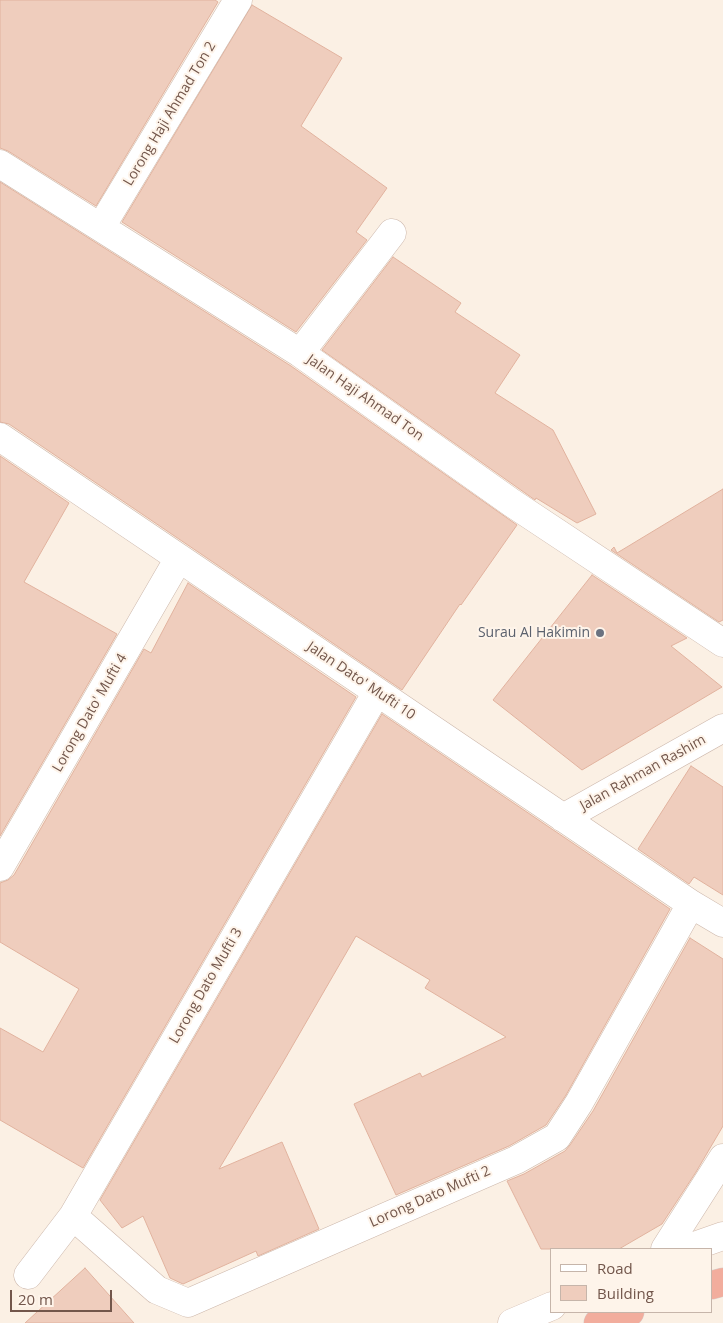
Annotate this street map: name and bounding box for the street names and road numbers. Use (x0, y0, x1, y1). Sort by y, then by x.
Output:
street label: Lorong Haji Ahmad Ton 2 (120, 39, 220, 189)
street label: Jalan Haji Ahmad Ton (303, 351, 427, 445)
street label: Jalan Dato' Mufti 10 (304, 638, 418, 724)
street label: Lorong Dato' Mufti 4 (49, 651, 131, 775)
street label: Jalan Rahman Rashim (577, 731, 709, 815)
street label: Lorong Dato Mufti 3 (166, 925, 246, 1047)
street label: Lorong Dato Mufti 2 (367, 1163, 493, 1231)

